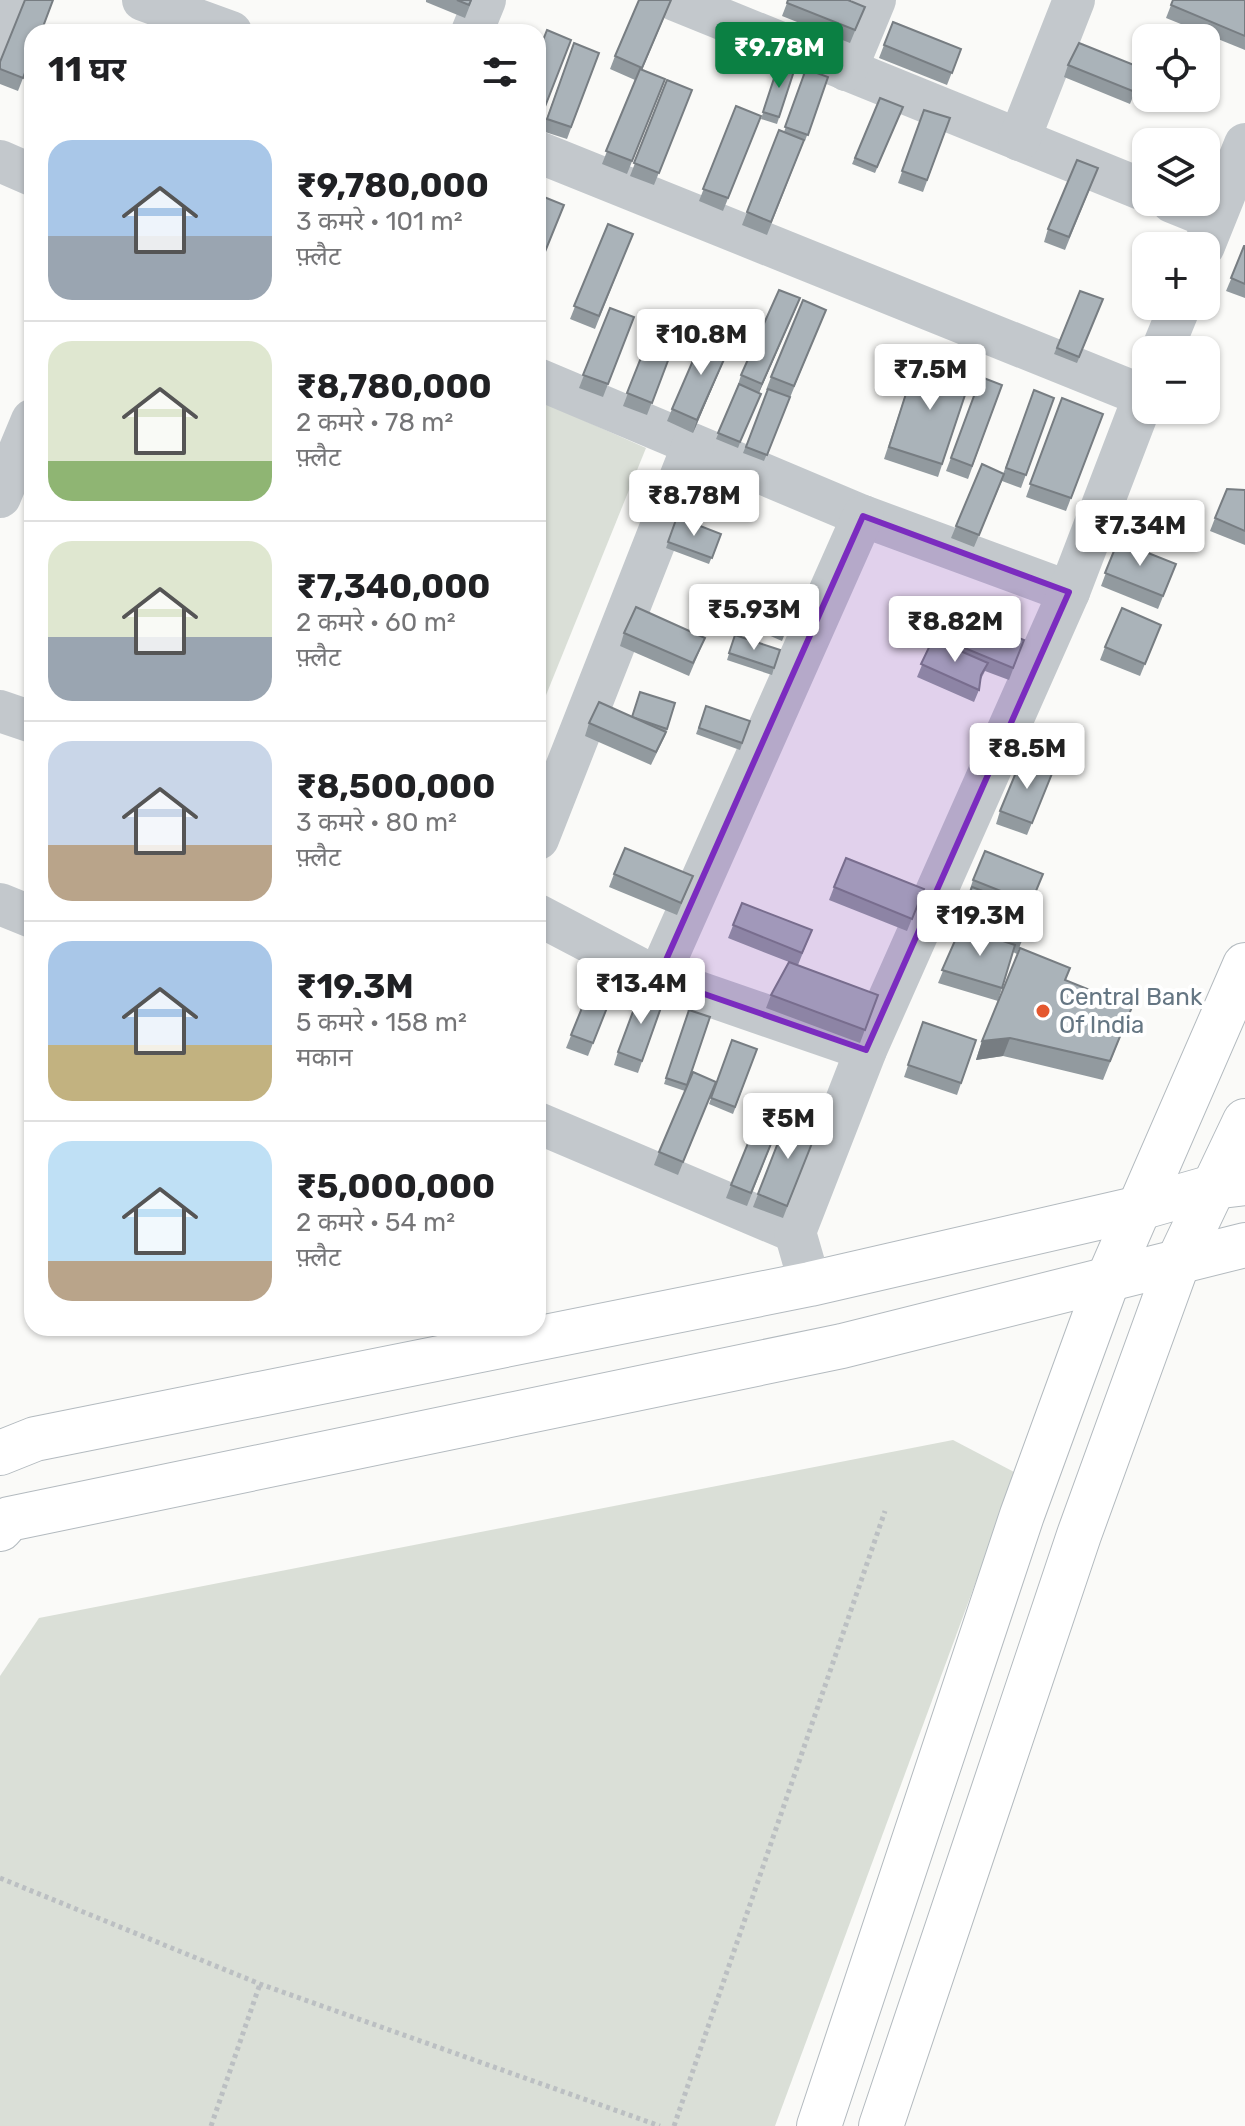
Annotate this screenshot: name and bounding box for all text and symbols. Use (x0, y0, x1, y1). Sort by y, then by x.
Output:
pin: ₹9.78M (714, 22, 844, 90)
map controls (1132, 24, 1220, 424)
button: locate (1132, 24, 1220, 112)
text: ₹9.78M (733, 32, 825, 63)
text: 11 घर (48, 49, 126, 90)
icon: filters (478, 50, 522, 94)
button: layers (1132, 128, 1220, 216)
text: ₹9,780,000 (296, 165, 489, 206)
icon: home (112, 172, 208, 268)
text: 3 कमरे · 101 m² (296, 206, 463, 237)
button: + (1132, 232, 1220, 320)
text: फ़्लैट (296, 241, 341, 272)
pin: ₹10.8M (636, 309, 766, 377)
text: ₹10.8M (655, 319, 747, 350)
button: − (1132, 336, 1220, 424)
pin: ₹7.5M (874, 344, 986, 412)
text: ₹7.5M (893, 354, 967, 385)
text: ₹8,780,000 (296, 366, 492, 407)
icon: home (112, 373, 208, 469)
text: 2 कमरे · 78 m² (296, 407, 453, 438)
text: फ़्लैट (296, 442, 341, 473)
pin: ₹8.78M (629, 470, 759, 538)
text: ₹8.78M (647, 480, 741, 511)
pin: ₹7.34M (1075, 500, 1205, 568)
text: ₹7.34M (1094, 510, 1186, 541)
text: ₹7,340,000 (296, 566, 490, 607)
icon: home (112, 573, 208, 669)
pin: ₹5.93M (689, 584, 819, 652)
text: ₹5.93M (707, 594, 801, 625)
pin: ₹8.82M (890, 596, 1020, 664)
text: ₹8.82M (907, 606, 1003, 637)
text: 2 कमरे · 60 m² (296, 607, 456, 638)
text: फ़्लैट (296, 642, 341, 673)
pin: ₹8.5M (971, 723, 1083, 791)
text: ₹8.5M (988, 733, 1066, 764)
text: ₹8,500,000 (296, 766, 495, 807)
icon: home (112, 773, 208, 869)
text: 3 कमरे · 80 m² (296, 807, 457, 838)
text: फ़्लैट (296, 842, 341, 873)
pin: ₹19.3M (915, 890, 1045, 958)
text: ₹19.3M (935, 900, 1025, 931)
pin: ₹13.4M (576, 958, 706, 1026)
text: ₹19.3M (296, 966, 414, 1007)
text: ₹13.4M (595, 968, 687, 999)
icon: home (112, 973, 208, 1069)
place label: Central Bank Of India (1059, 983, 1203, 1039)
marker: Central Bank Of India (1034, 1002, 1052, 1020)
text: 5 कमरे · 158 m² (296, 1007, 467, 1038)
text: मकान (296, 1042, 353, 1073)
pin: ₹5M (749, 1093, 827, 1161)
text: ₹5M (761, 1103, 815, 1134)
text: ₹5,000,000 (296, 1166, 495, 1207)
icon: home (112, 1173, 208, 1269)
text: 2 कमरे · 54 m² (296, 1207, 455, 1238)
text: फ़्लैट (296, 1242, 341, 1273)

